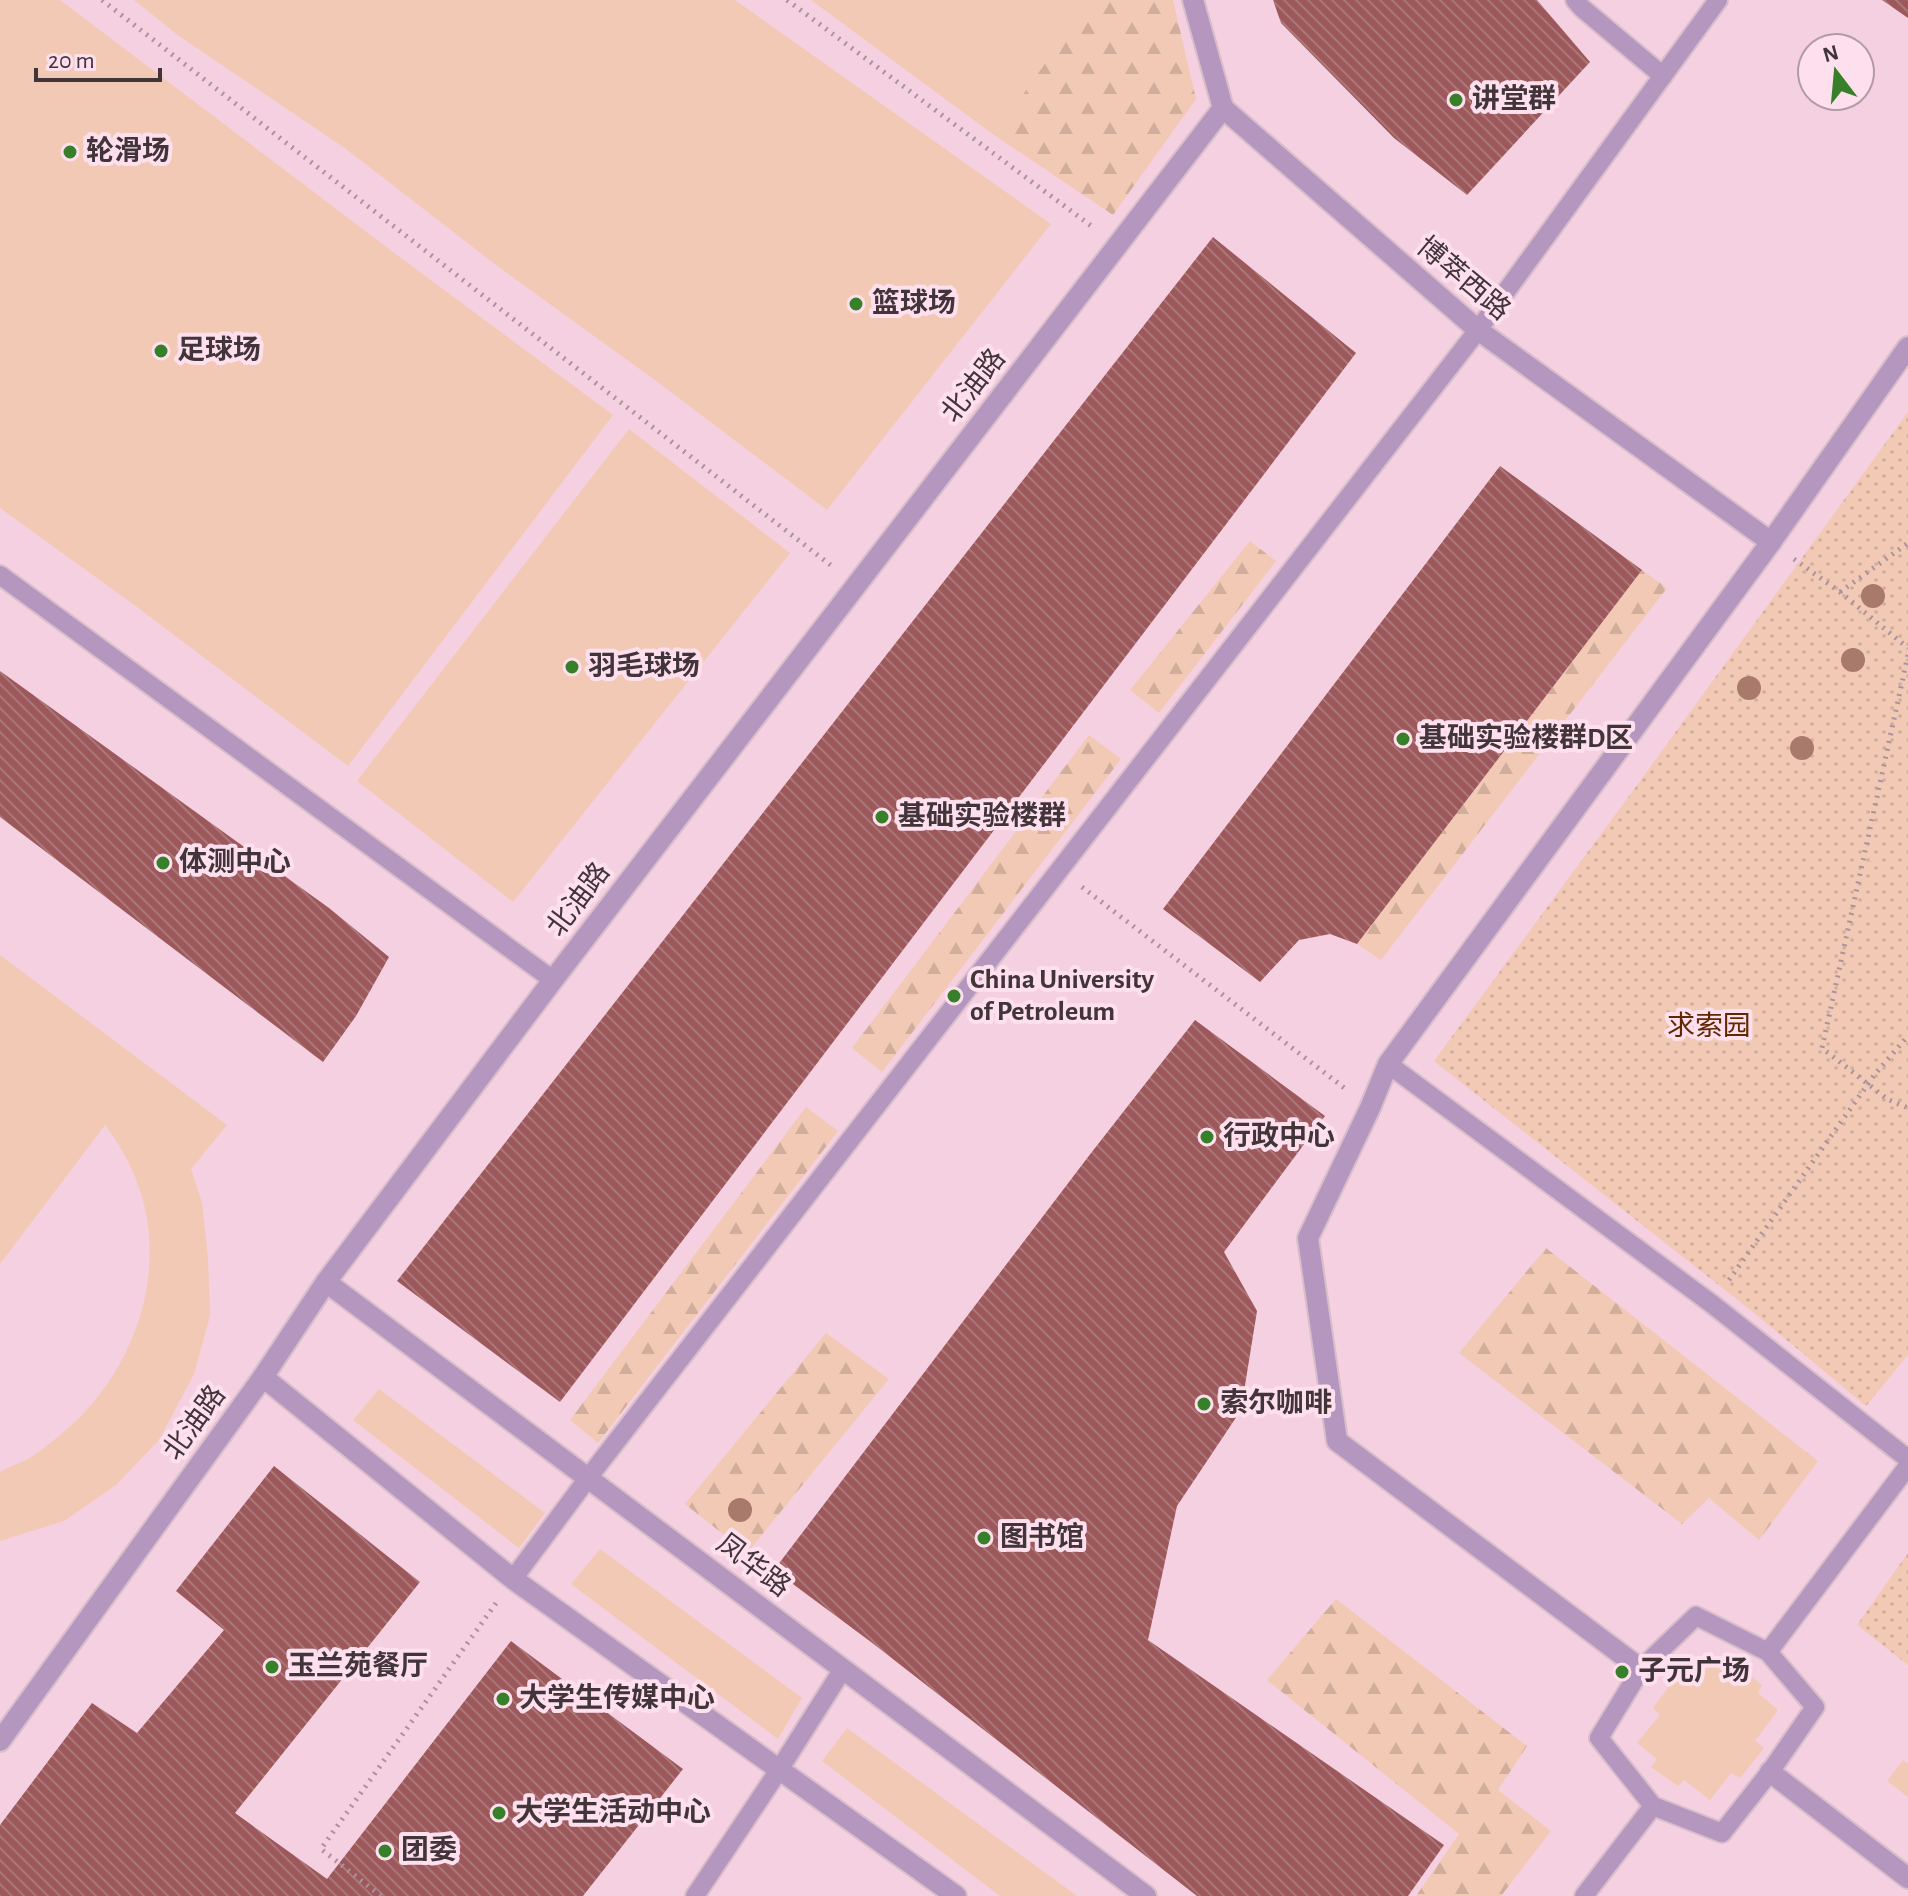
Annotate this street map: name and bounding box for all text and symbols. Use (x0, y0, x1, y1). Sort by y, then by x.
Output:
scale bar (36, 32, 160, 82)
north arrow (1796, 32, 1876, 112)
text: N (1820, 41, 1841, 66)
text: 20 m (48, 49, 95, 73)
place label: 讲堂群 (1472, 83, 1556, 114)
marker: 讲堂群 (1447, 91, 1465, 109)
place label: 轮滑场 (86, 135, 170, 166)
marker: 轮滑场 (61, 143, 79, 161)
street label: 博萃西路 (1411, 231, 1516, 326)
place label: 篮球场 (872, 287, 956, 318)
marker: 篮球场 (847, 295, 865, 313)
place label: 足球场 (177, 335, 261, 365)
marker: 足球场 (152, 342, 170, 360)
street label: 北油路 (936, 343, 1011, 428)
place label: 羽毛球场 (588, 651, 700, 681)
marker: 羽毛球场 (563, 658, 581, 676)
place label: 基础实验楼群D区 (1419, 722, 1633, 753)
marker: 基础实验楼群D区 (1394, 730, 1412, 748)
place label: 基础实验楼群 (898, 800, 1066, 831)
marker: 基础实验楼群 (873, 808, 891, 826)
place label: 体测中心 (179, 847, 291, 877)
marker: 体测中心 (154, 854, 172, 872)
street label: 北油路 (541, 857, 615, 942)
place label: China University of Petroleum (970, 966, 1154, 1026)
marker: China University of Petroleum (945, 987, 963, 1005)
park label: 求索园 (1667, 1011, 1751, 1041)
place label: 行政中心 (1223, 1121, 1335, 1151)
marker: 行政中心 (1198, 1128, 1216, 1146)
street label: 北油路 (157, 1380, 231, 1465)
place label: 索尔咖啡 (1220, 1387, 1332, 1418)
marker: 索尔咖啡 (1195, 1395, 1213, 1413)
place label: 图书馆 (1000, 1521, 1084, 1552)
street label: 凤华路 (711, 1528, 796, 1602)
marker: 图书馆 (975, 1529, 993, 1547)
place label: 玉兰苑餐厅 (288, 1651, 428, 1681)
place label: 子元广场 (1638, 1655, 1750, 1686)
marker: 玉兰苑餐厅 (263, 1658, 281, 1676)
marker: 子元广场 (1613, 1663, 1631, 1681)
place label: 大学生传媒中心 (519, 1682, 715, 1713)
marker: 大学生传媒中心 (494, 1690, 512, 1708)
place label: 大学生活动中心 (515, 1796, 711, 1827)
marker: 大学生活动中心 (490, 1804, 508, 1822)
place label: 团委 (401, 1835, 457, 1865)
marker: 团委 (376, 1842, 394, 1860)

